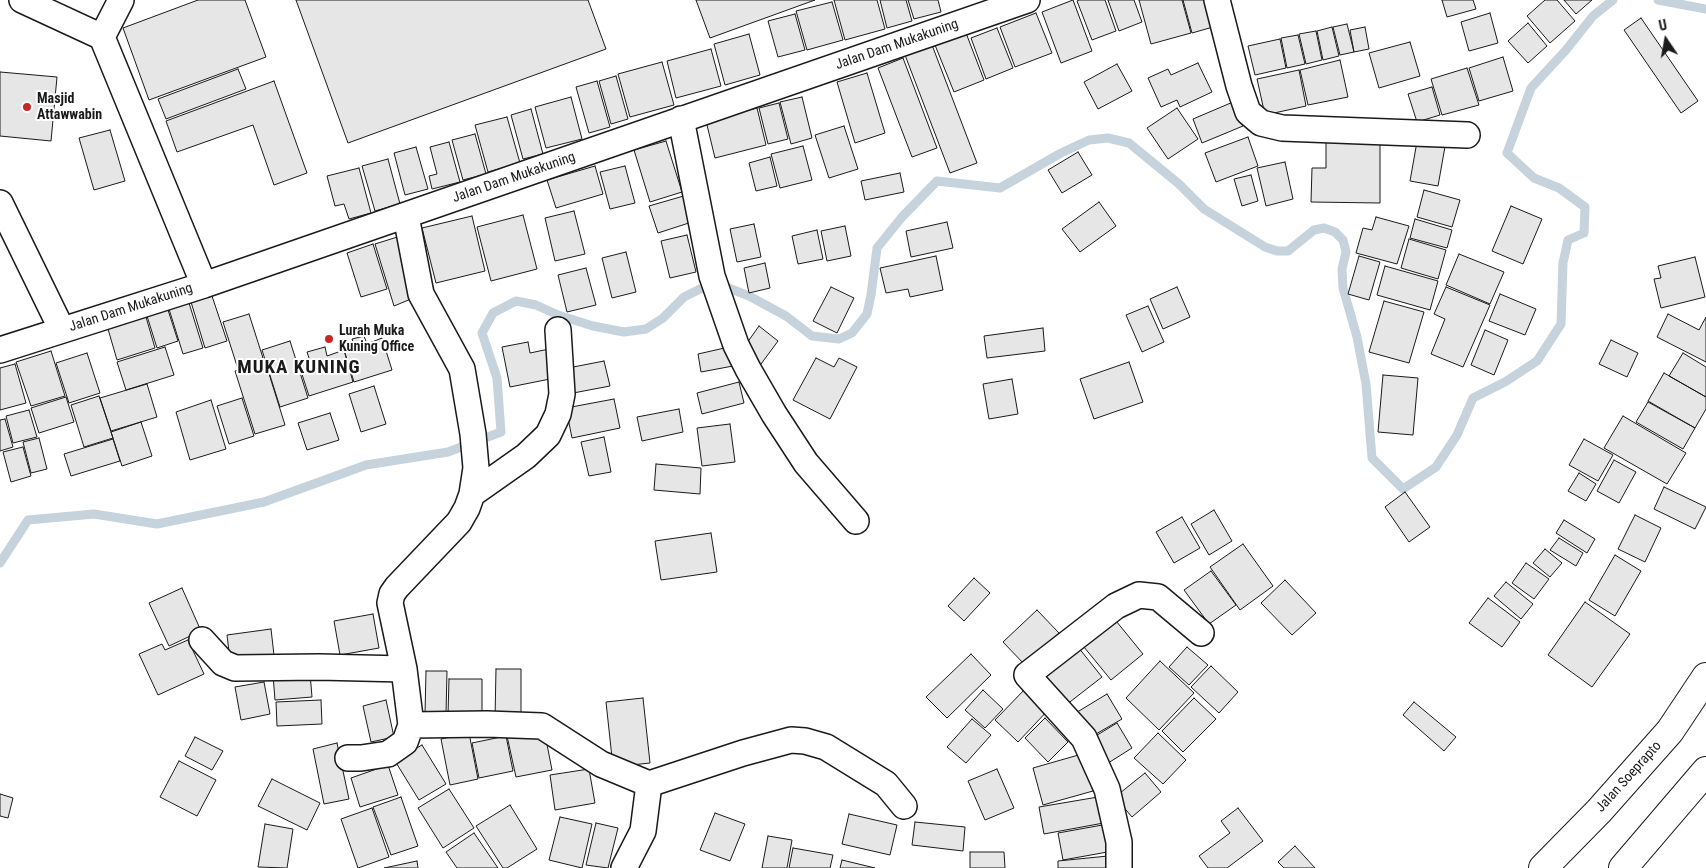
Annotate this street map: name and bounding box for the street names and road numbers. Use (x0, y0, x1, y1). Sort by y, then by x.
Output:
street label: Jalan Dam Mukakuning (833, 16, 961, 74)
street label: Jalan Dam Mukakuning (450, 149, 578, 207)
street label: Jalan Dam Mukakuning (67, 280, 195, 336)
street label: Jalan Soeprapto (1593, 738, 1665, 816)

